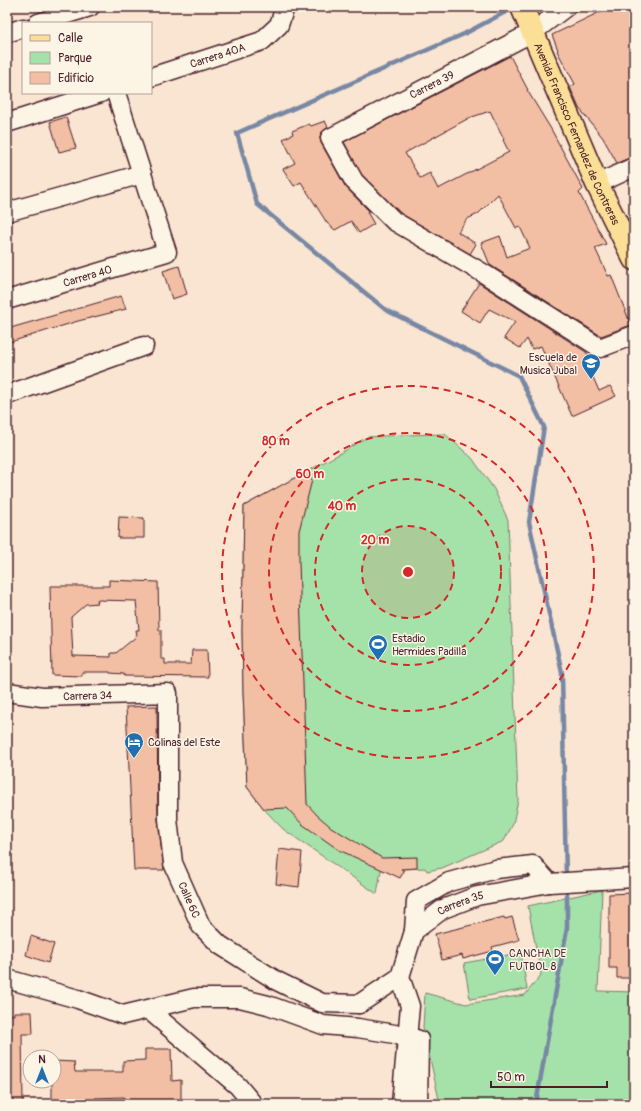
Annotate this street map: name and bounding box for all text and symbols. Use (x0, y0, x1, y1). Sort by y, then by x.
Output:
legend (22, 22, 152, 94)
text: Calle (58, 31, 83, 46)
street label: Carrera 40A (188, 40, 247, 70)
street label: Avenida Francisco Fernandez de Contreras (531, 41, 623, 227)
text: Parque (58, 51, 92, 66)
street label: Carrera 39 (408, 68, 457, 102)
text: Edificio (58, 71, 94, 86)
street label: Carrera 40 (61, 262, 113, 289)
place label: Escuela de Musica Jubal (520, 351, 578, 377)
school or university icon: Escuela de Musica Jubal (580, 352, 602, 380)
text: 80 m (262, 434, 290, 449)
text: 60 m (296, 467, 325, 482)
text: 40 m (327, 499, 357, 514)
text: 20 m (361, 533, 389, 548)
centre of rings (401, 565, 415, 579)
place label: Estadio Hermides Padilla (392, 632, 466, 658)
sports icon: Estadio Hermides Padilla (367, 633, 389, 661)
street label: Carrera 34 (63, 688, 113, 703)
hotel icon: Colinas del Este (123, 731, 145, 759)
place label: Colinas del Este (148, 736, 221, 749)
street label: Calle 6C (176, 880, 203, 920)
street label: Carrera 35 (434, 888, 484, 918)
place label: CANCHA DE FUTBOL 8 (509, 947, 567, 973)
sports icon: CANCHA DE FUTBOL 8 (484, 948, 506, 976)
north arrow (22, 1049, 62, 1089)
text: N (38, 1053, 46, 1066)
scale bar (491, 1063, 607, 1089)
text: 50 m (497, 1070, 525, 1085)

